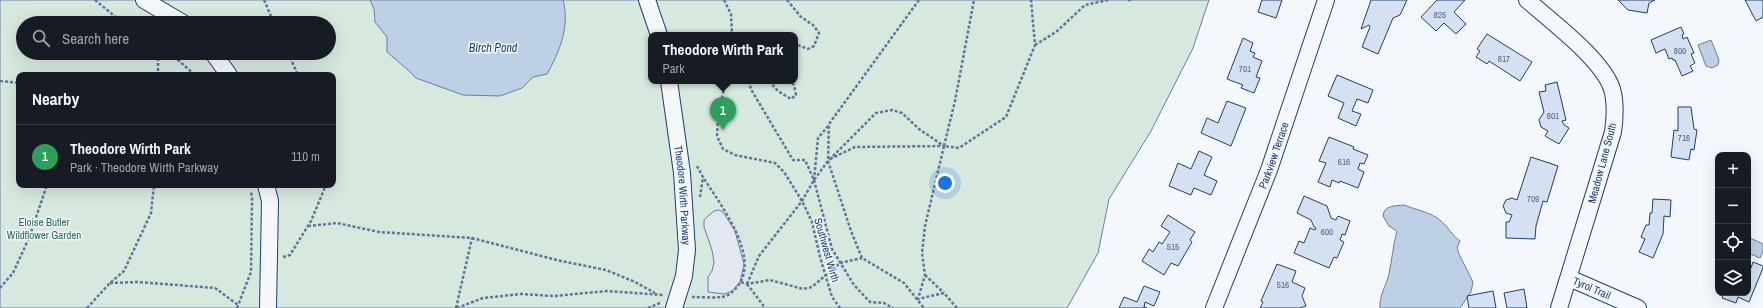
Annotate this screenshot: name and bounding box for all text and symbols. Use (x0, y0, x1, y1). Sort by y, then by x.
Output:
house number: 825 (1434, 9, 1446, 21)
search box (16, 16, 336, 60)
icon: search (30, 27, 52, 49)
text: Search here (62, 28, 129, 49)
popup (648, 32, 798, 84)
text: Theodore Wirth Park (663, 39, 783, 60)
water label: Birch Pond (469, 40, 518, 56)
house number: 800 (1674, 45, 1686, 57)
house number: 817 (1498, 53, 1510, 65)
text: Park (663, 60, 684, 77)
house number: 701 (1239, 63, 1251, 75)
text: Nearby (32, 87, 79, 110)
pin: 1 (710, 97, 736, 130)
house number: 801 (1547, 110, 1559, 122)
street label: Parkview Terrace (1255, 120, 1292, 191)
street label: Meadow Lane South (1585, 121, 1619, 205)
house number: 716 (1678, 132, 1690, 144)
text: Theodore Wirth Park (70, 138, 191, 159)
street label: Theodore Wirth Parkway (671, 144, 694, 246)
text: 1 (42, 148, 48, 165)
text: 110 m (291, 148, 320, 165)
map controls (1715, 152, 1751, 296)
button: + (1715, 152, 1751, 188)
house number: 616 (1338, 156, 1350, 168)
text: Park · Theodore Wirth Parkway (70, 159, 219, 176)
your location (935, 173, 955, 193)
button: − (1715, 188, 1751, 224)
house number: 709 (1527, 193, 1539, 205)
park label: Eloise Butler Wildflower Garden (7, 215, 81, 242)
street label: Southwest Wirth (811, 216, 843, 284)
button: locate (1715, 224, 1751, 260)
house number: 600 (1321, 226, 1333, 238)
house number: 515 (1167, 241, 1179, 253)
button: layers (1715, 260, 1751, 296)
street label: Tyrol Trail (1571, 274, 1613, 302)
house number: 516 (1277, 279, 1289, 291)

